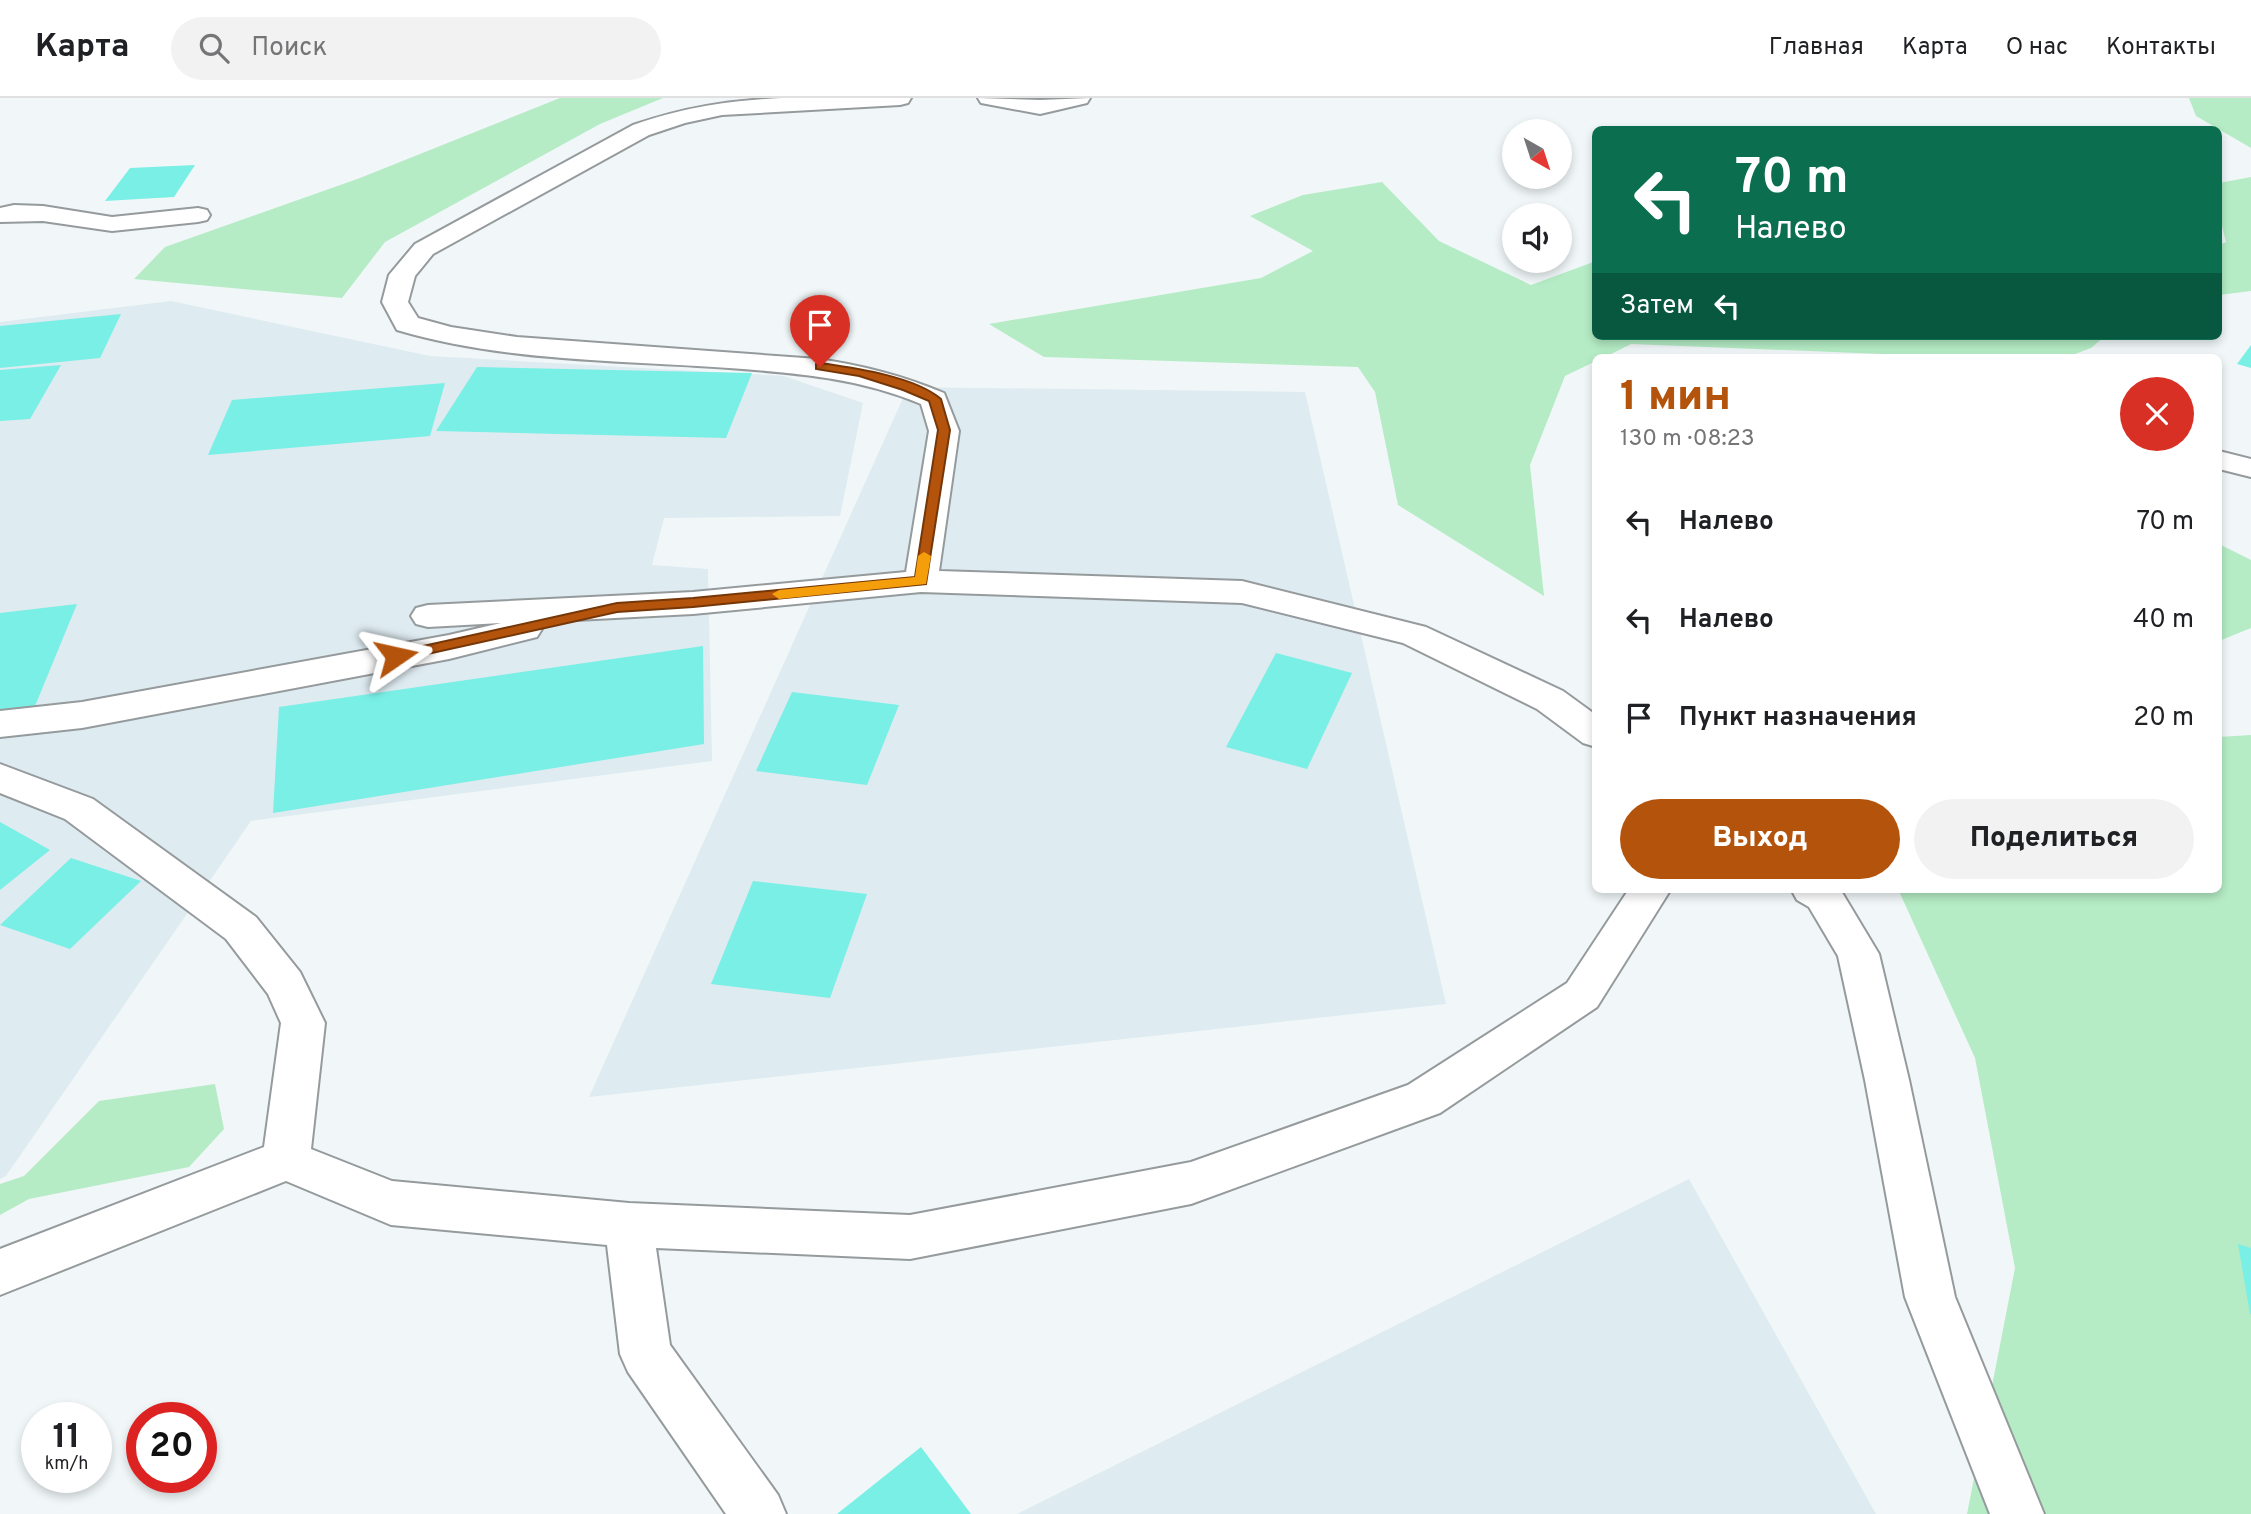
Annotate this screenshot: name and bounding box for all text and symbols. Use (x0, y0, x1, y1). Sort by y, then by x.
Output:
search box (171, 17, 661, 80)
text: Карта (35, 27, 129, 69)
icon: search (195, 29, 233, 67)
text: Поиск (251, 32, 327, 65)
text: Главная (1769, 33, 1864, 63)
text: Карта (1902, 33, 1968, 63)
text: О нас (2006, 33, 2068, 63)
text: Контакты (2106, 33, 2216, 63)
north arrow (1502, 119, 1572, 189)
map controls (1502, 119, 1572, 273)
text: 70 m (1735, 149, 1849, 211)
icon: left (1620, 154, 1711, 245)
button: sound (1502, 203, 1572, 273)
text: Налево (1735, 210, 1847, 250)
icon: left (1708, 287, 1746, 325)
text: Затем (1620, 290, 1694, 323)
pin (790, 295, 850, 367)
icon: arrive (801, 306, 839, 344)
text: 1 мин (1620, 372, 1731, 425)
button: close (2120, 377, 2194, 451)
text: 130 m · 08:23 (1620, 425, 1755, 454)
icon: left (1620, 503, 1658, 541)
text: Налево (1679, 506, 1774, 539)
text: 70 m (2136, 506, 2194, 539)
icon: left (1620, 601, 1658, 639)
text: Налево (1679, 604, 1774, 637)
text: 40 m (2133, 604, 2194, 637)
position arrow (359, 619, 433, 693)
icon: arrive (1620, 699, 1658, 737)
text: Пункт назначения (1679, 702, 1917, 735)
text: 20 m (2133, 702, 2194, 735)
button: Выход (1620, 799, 1900, 879)
button: Поделиться (1914, 799, 2194, 879)
speed limit sign: 20 (126, 1402, 217, 1493)
text: 11 (53, 1416, 81, 1460)
text: km/h (45, 1453, 88, 1476)

